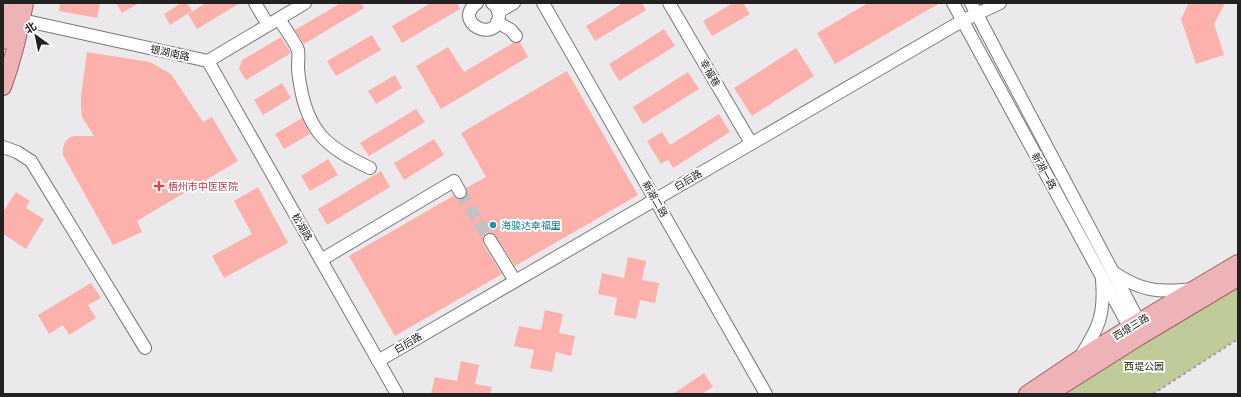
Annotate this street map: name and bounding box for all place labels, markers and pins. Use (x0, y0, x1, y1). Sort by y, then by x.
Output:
marker: 梧州市中医医院 (153, 180, 165, 192)
place label: 梧州市中医医院 (168, 181, 238, 192)
marker: 海骏达幸福里 (488, 220, 498, 230)
place label: 海骏达幸福里 (501, 220, 561, 231)

